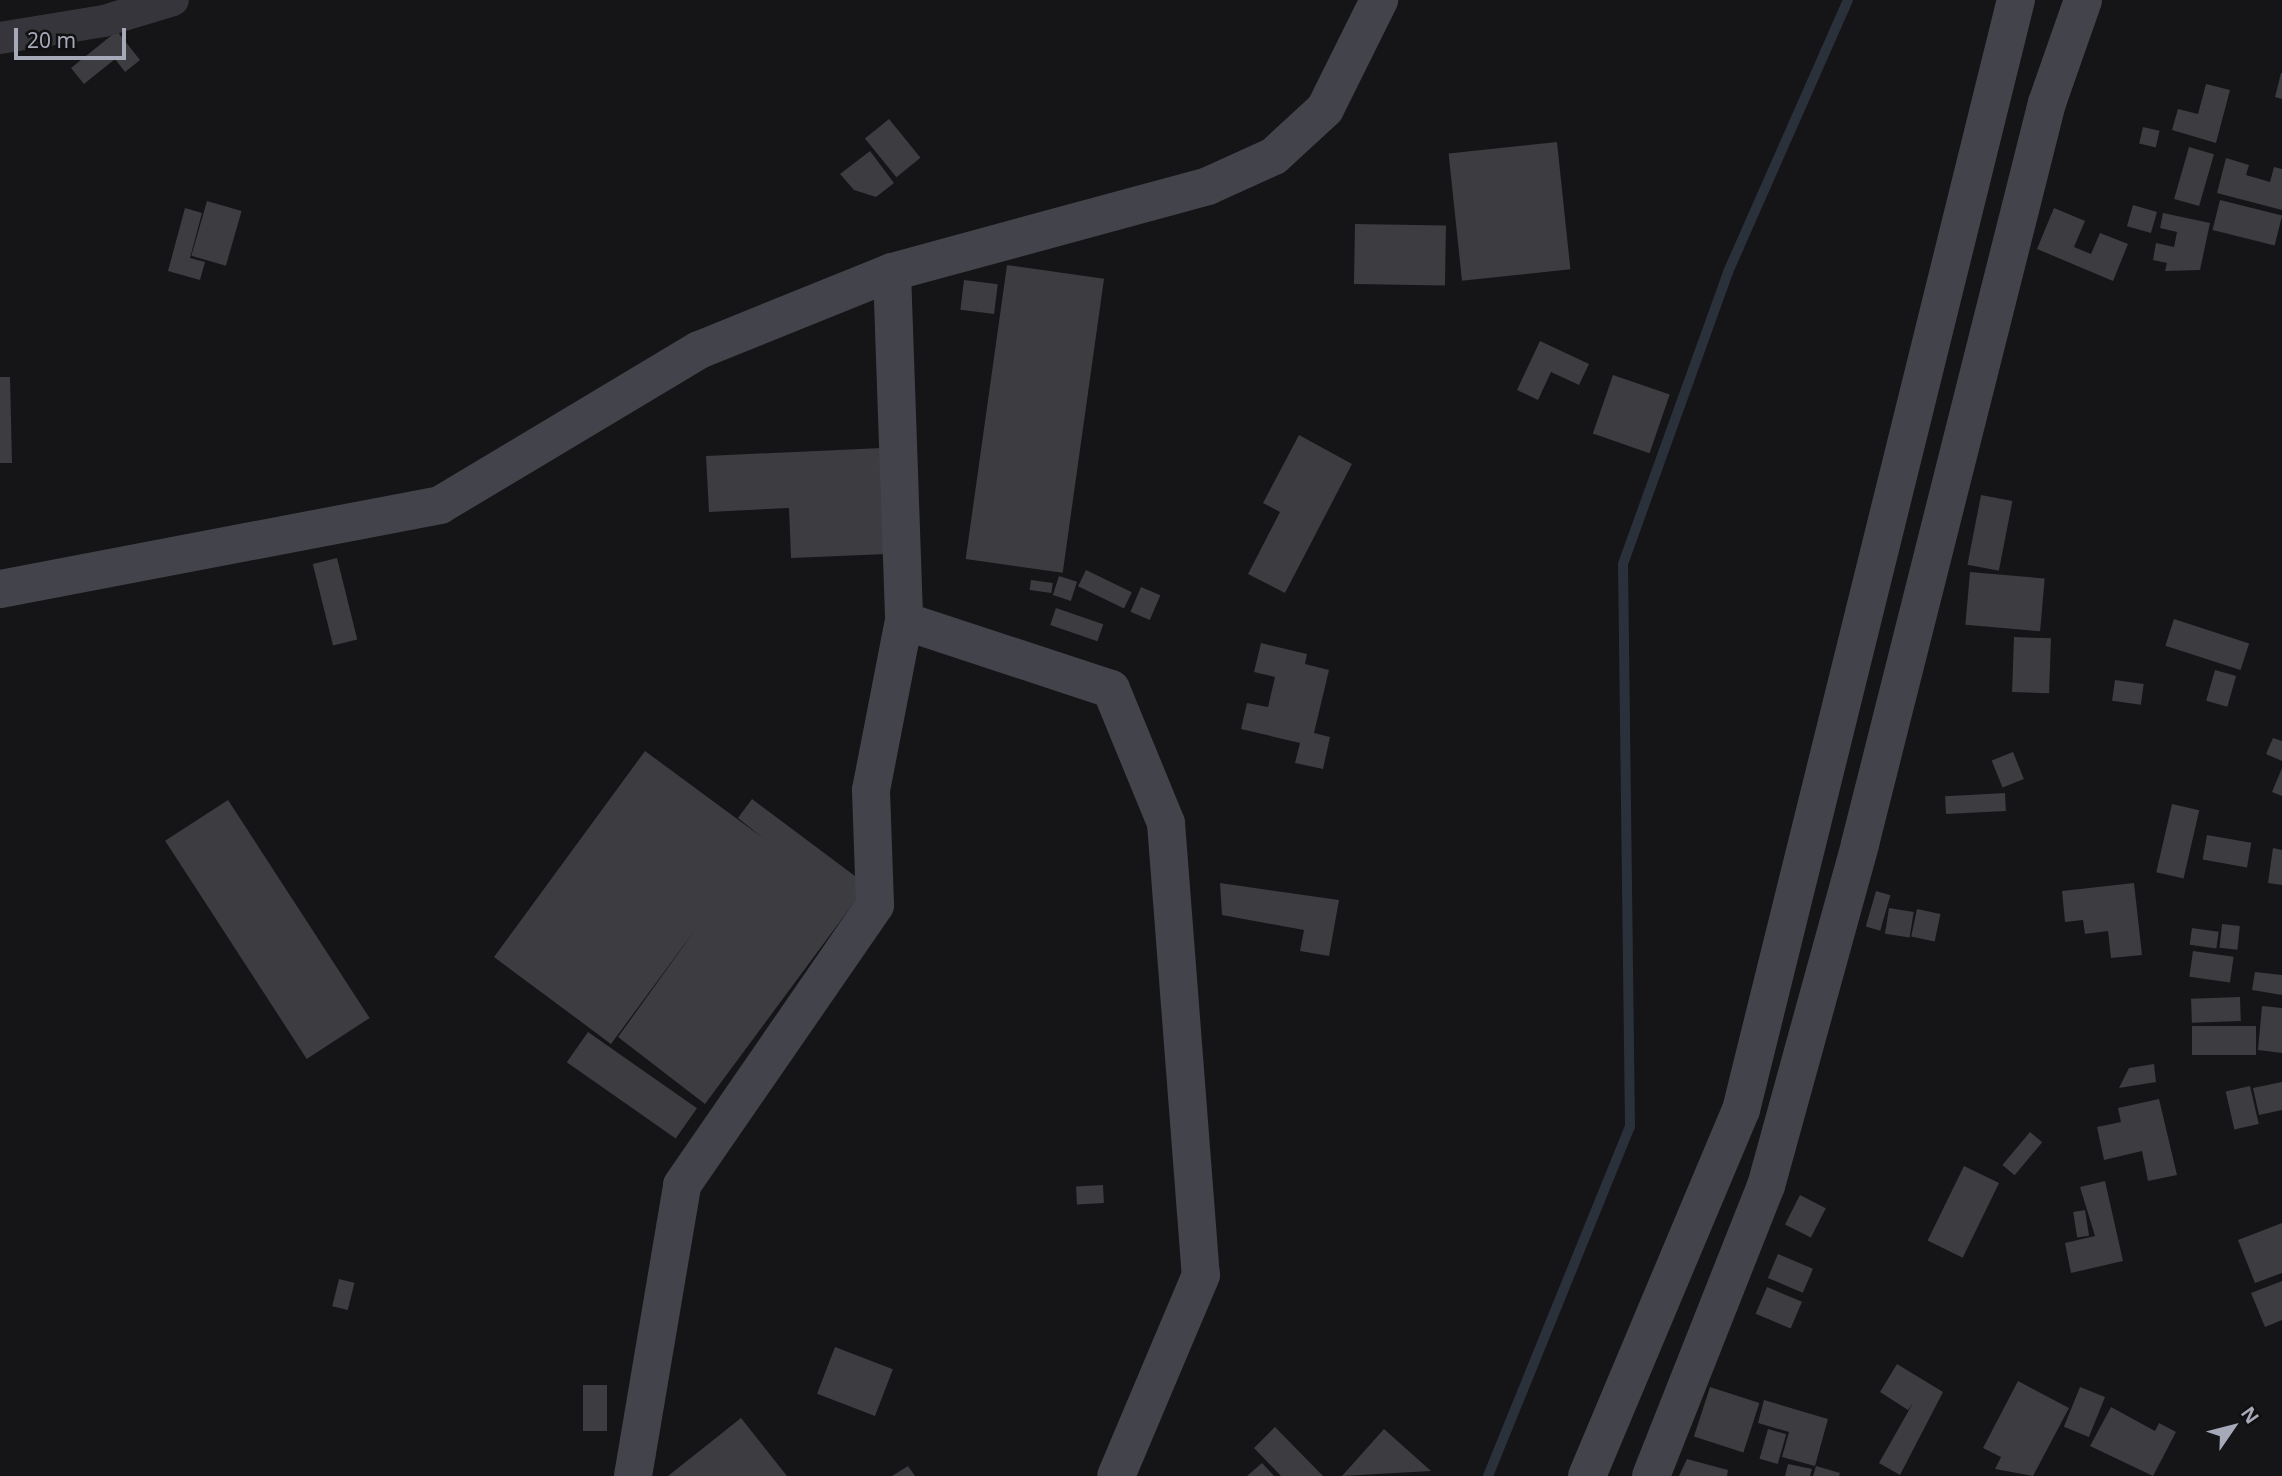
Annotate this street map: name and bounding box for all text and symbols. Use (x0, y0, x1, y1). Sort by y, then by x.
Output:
scale bar (18, 14, 130, 58)
text: 20 m (27, 26, 76, 54)
north arrow (2198, 1392, 2268, 1462)
text: N (2235, 1401, 2265, 1429)

